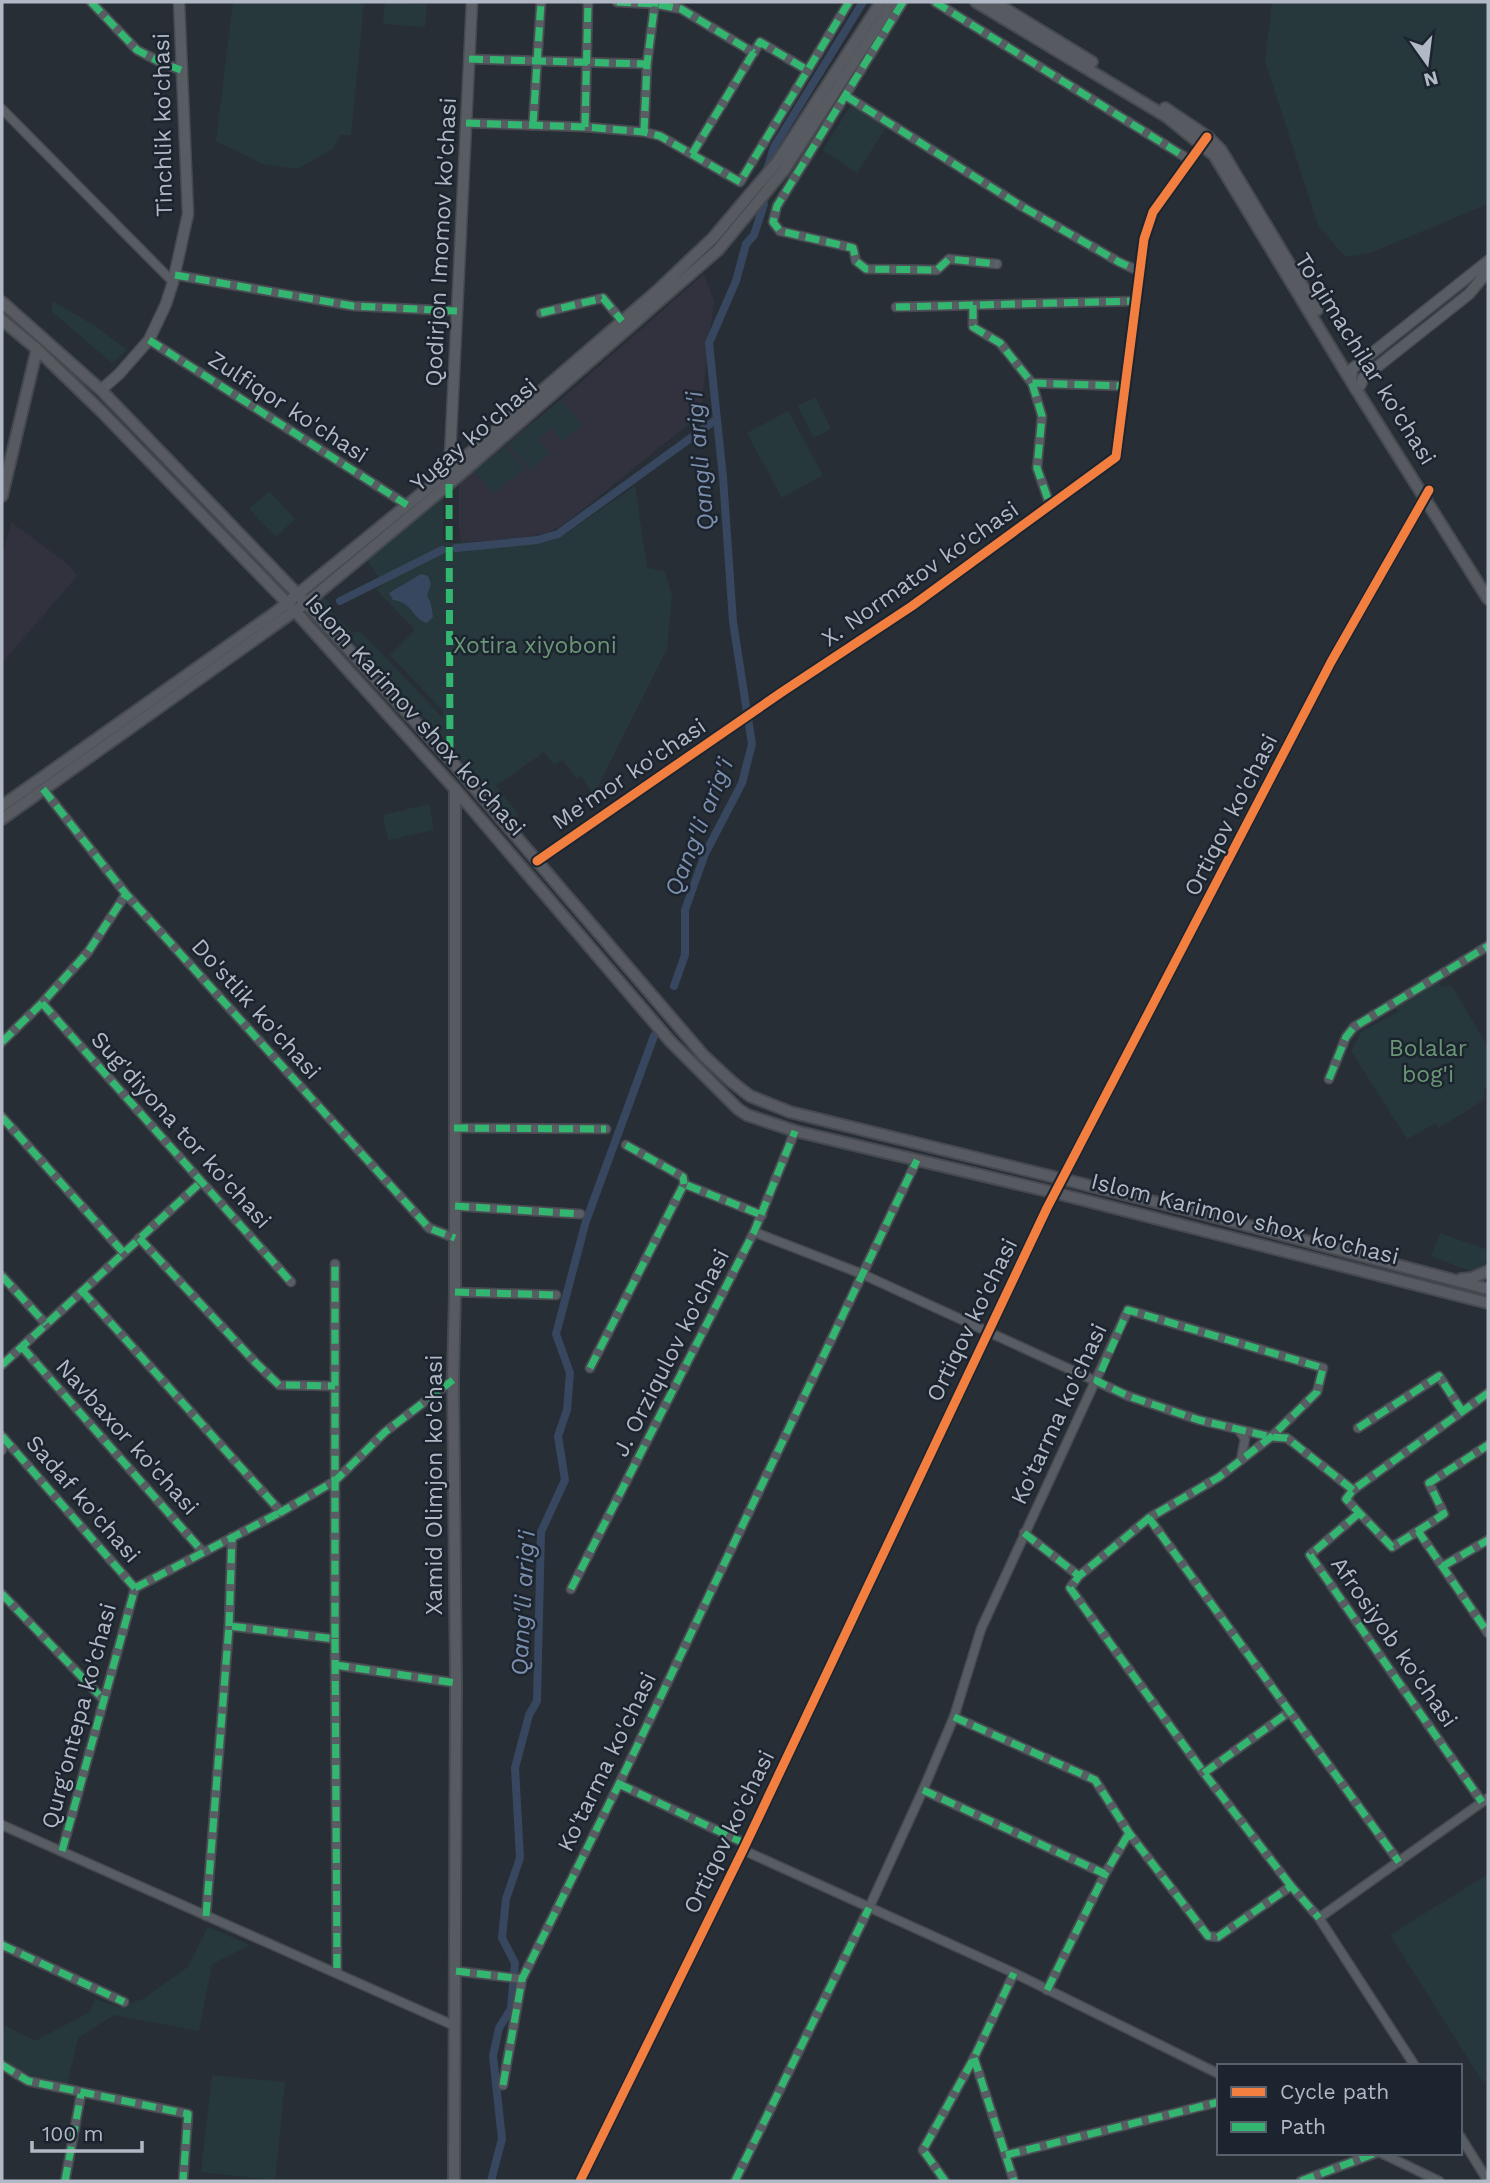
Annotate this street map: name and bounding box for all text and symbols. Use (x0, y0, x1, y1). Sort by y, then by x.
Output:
north arrow (1392, 28, 1462, 98)
street label: Tinchlik ko'chasi (148, 33, 178, 217)
text: N (1421, 66, 1441, 92)
street label: Qodirjon Imomov ko'chasi (420, 97, 462, 387)
street label: To'qimachilar ko'chasi (1289, 248, 1441, 470)
street label: Zulfiqor ko'chasi (203, 345, 373, 469)
street label: Yugay ko'chasi (405, 373, 543, 497)
water label: Qangli arig'i (680, 389, 720, 532)
street label: X. Normatov ko'chasi (816, 496, 1024, 652)
street label: Islom Karimov shox ko'chasi (299, 588, 531, 842)
park label: Xotira xiyoboni (453, 632, 617, 659)
street label: Me'mor ko'chasi (547, 713, 711, 835)
street label: Ortiqov ko'chasi (1179, 729, 1283, 901)
water label: Qang'li arig'i (659, 753, 740, 900)
street label: Do'stlik ko'chasi (186, 933, 326, 1085)
street label: Sug'diyona tor ko'chasi (85, 1026, 277, 1234)
park label: Bolalar bog'i (1389, 1035, 1467, 1088)
street label: Islom Karimov shox ko'chasi (1088, 1168, 1402, 1270)
street label: Ortiqov ko'chasi (921, 1234, 1023, 1406)
street label: J. Orziqulov ko'chasi (607, 1245, 735, 1461)
street label: Ko'tarma ko'chasi (1005, 1319, 1113, 1509)
street label: Navbaxor ko'chasi (50, 1354, 204, 1520)
street label: Xamid Olimjon ko'chasi (421, 1355, 448, 1615)
street label: Sadaf ko'chasi (20, 1430, 146, 1568)
water label: Qang'li arig'i (505, 1529, 541, 1677)
street label: Afrosiyob ko'chasi (1325, 1552, 1463, 1732)
street label: Qurg'ontepa ko'chasi (36, 1600, 122, 1832)
street label: Ko'tarma ko'chasi (552, 1668, 662, 1856)
street label: Ortiqov ko'chasi (678, 1746, 780, 1918)
legend (1217, 2064, 1462, 2155)
text: Cycle path (1280, 2079, 1389, 2104)
scale bar (32, 2110, 142, 2154)
text: Path (1280, 2114, 1326, 2139)
text: 100 m (42, 2121, 104, 2146)

